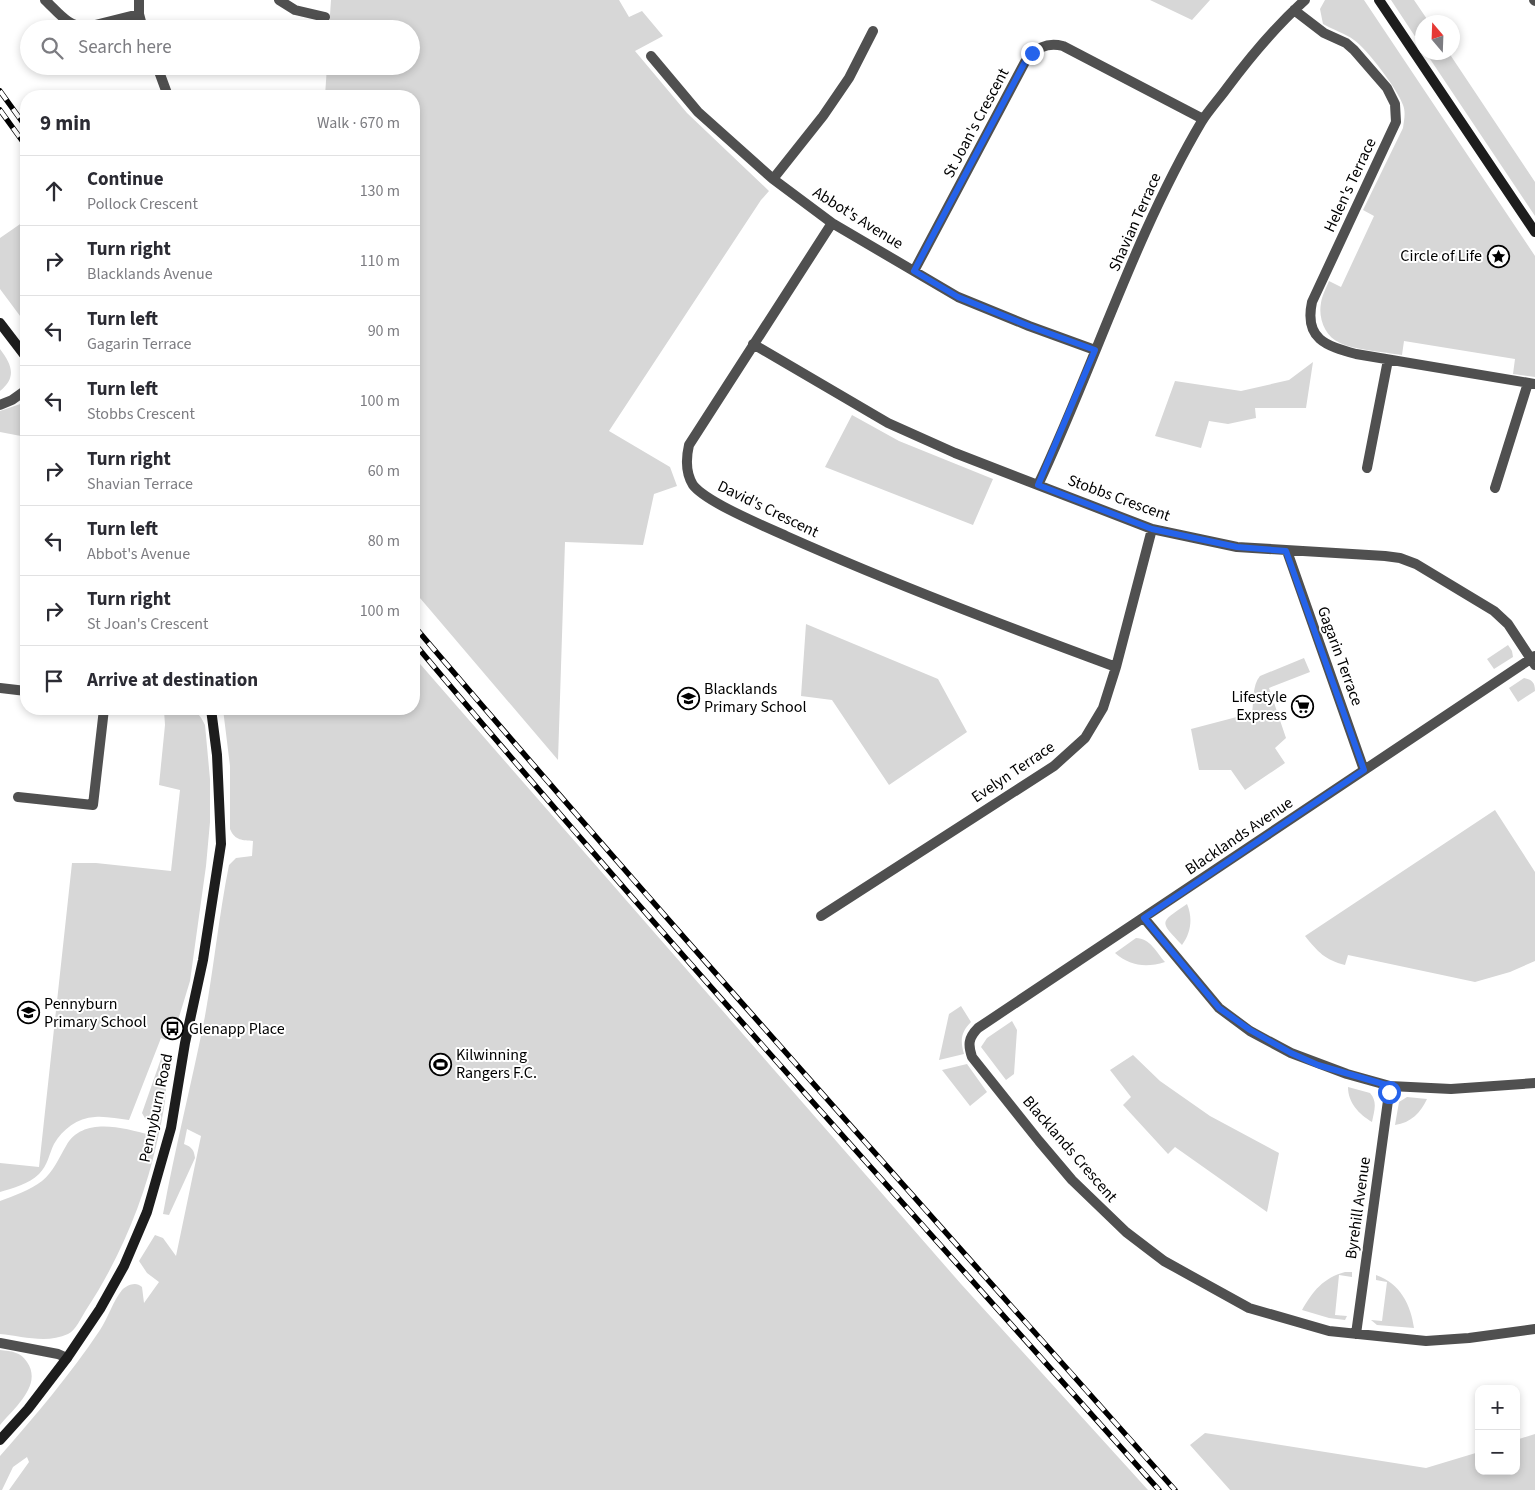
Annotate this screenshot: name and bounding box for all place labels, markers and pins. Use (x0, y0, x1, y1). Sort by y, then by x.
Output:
place icon: Circle of Life (1486, 244, 1510, 268)
place label: Circle of Life (1400, 245, 1482, 267)
place label: Blacklands Primary School (704, 678, 806, 718)
school or university icon: Blacklands Primary School (676, 686, 700, 710)
place label: Lifestyle Express (1232, 686, 1287, 726)
supermarket icon: Lifestyle Express (1291, 694, 1315, 718)
place label: Pennyburn Primary School (44, 993, 146, 1033)
school or university icon: Pennyburn Primary School (16, 1001, 40, 1025)
bus stop icon: Glenapp Place (161, 1017, 185, 1041)
place label: Glenapp Place (189, 1018, 285, 1040)
place label: Kilwinning Rangers F.C. (456, 1044, 537, 1084)
sports icon: Kilwinning Rangers F.C. (428, 1052, 452, 1076)

